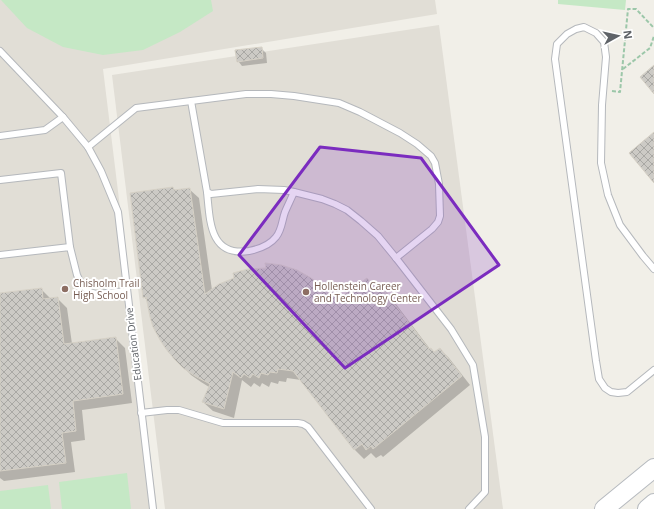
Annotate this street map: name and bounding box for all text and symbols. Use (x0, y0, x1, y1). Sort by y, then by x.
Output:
north arrow (598, 16, 638, 56)
text: N (620, 29, 636, 40)
place label: Chisholm Trail High School (73, 276, 139, 302)
place label: Hollenstein Career and Technology Center (314, 279, 422, 305)
marker: Chisholm Trail High School (60, 284, 70, 294)
marker: Hollenstein Career and Technology Center (301, 287, 311, 297)
street label: Education Drive (122, 306, 144, 381)

